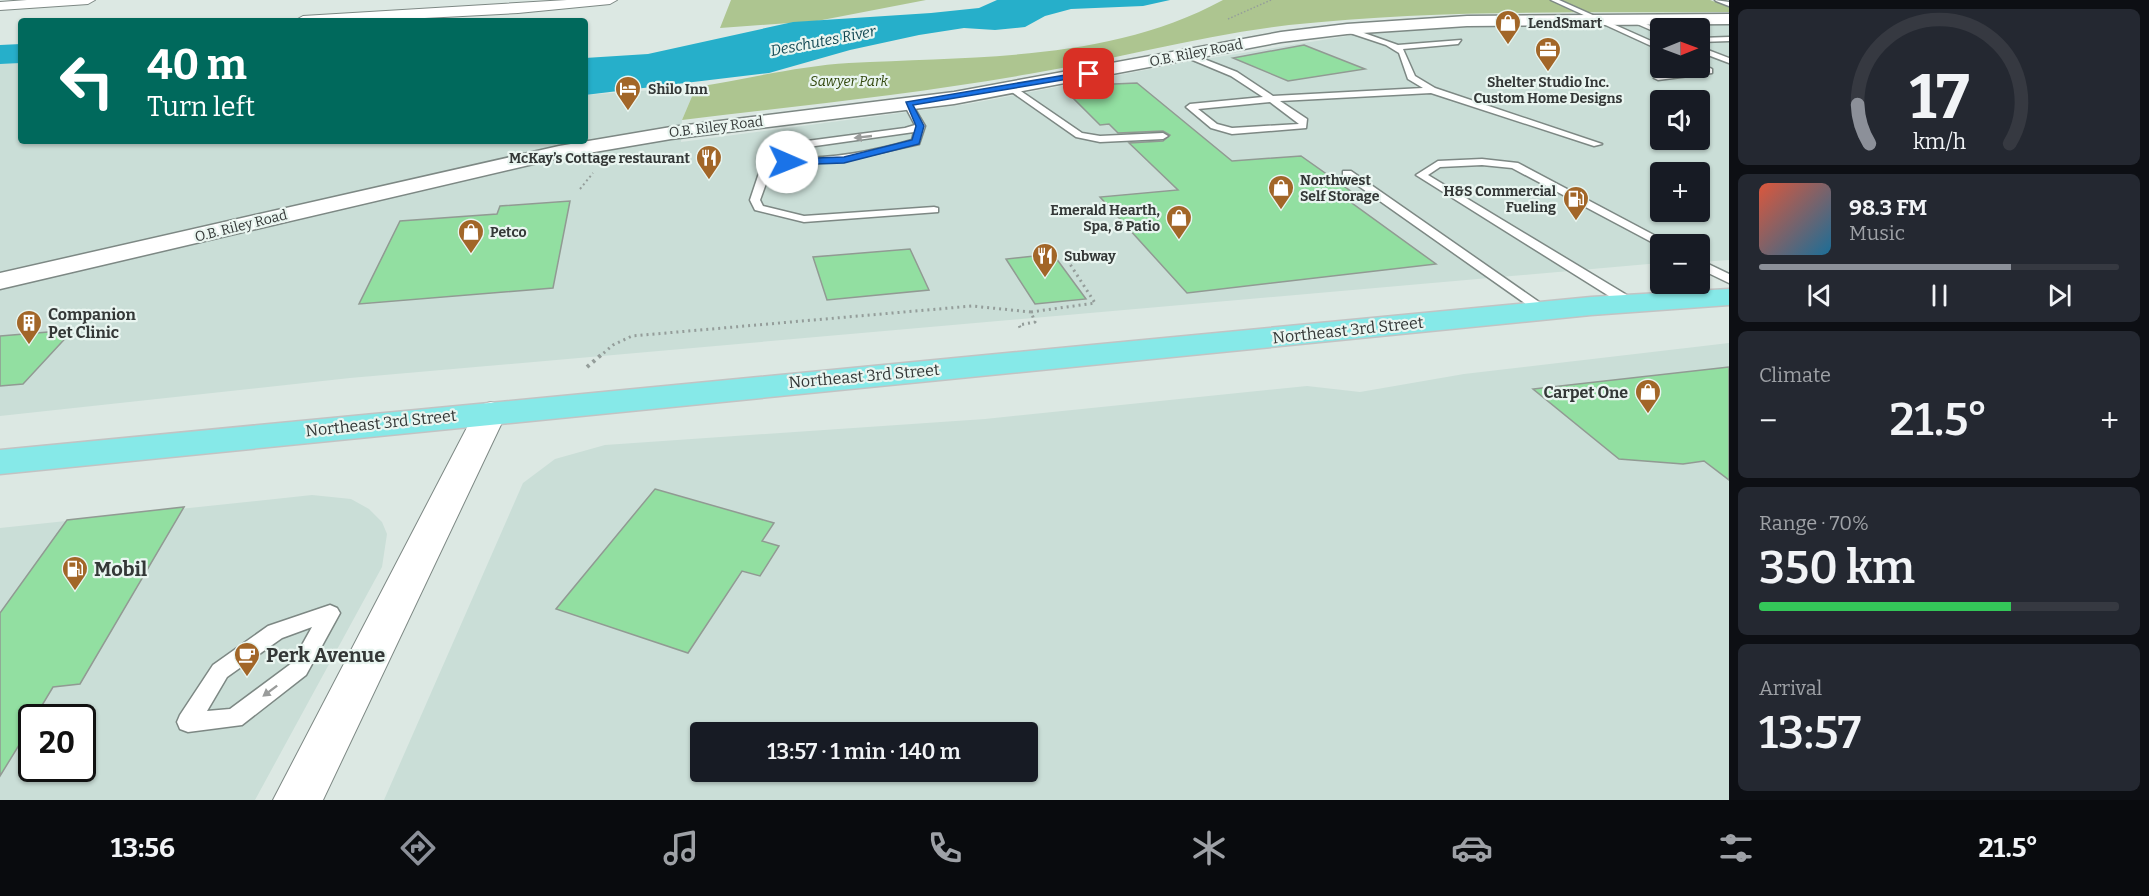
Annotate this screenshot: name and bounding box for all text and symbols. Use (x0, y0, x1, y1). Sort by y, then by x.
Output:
shop icon: LendSmart (1493, 8, 1523, 46)
place label: LendSmart (1528, 15, 1603, 32)
north arrow (1650, 18, 1710, 78)
map controls (1650, 18, 1710, 294)
water label: Deschutes River (769, 22, 878, 60)
office icon: Shelter Studio Inc. Custom Home Designs (1533, 35, 1563, 73)
street label: O.B. Riley Road (1148, 36, 1244, 70)
text: 40 m (147, 40, 247, 90)
icon: left (48, 42, 126, 120)
pin (1063, 48, 1114, 99)
icon: arrive (1072, 57, 1105, 90)
text: 17 (1909, 60, 1969, 135)
park label: Sawyer Park (810, 73, 889, 90)
hotel icon: Shilo Inn (613, 74, 643, 112)
place label: Shelter Studio Inc. Custom Home Designs (1474, 74, 1623, 107)
place label: Shilo Inn (648, 81, 708, 98)
button: sound (1650, 90, 1710, 150)
text: Turn left (147, 91, 255, 123)
street label: O.B. Riley Road (668, 113, 764, 141)
text: km/h (1912, 129, 1966, 155)
position arrow (755, 130, 819, 194)
one-way arrow (853, 132, 872, 142)
restaurant icon: McKay’s Cottage restaurant (694, 143, 724, 181)
place label: McKay’s Cottage restaurant (509, 150, 690, 167)
button: + (1650, 162, 1710, 222)
place label: Northwest Self Storage (1300, 172, 1380, 205)
shop icon: Northwest Self Storage (1266, 173, 1296, 211)
place label: H&S Commercial Fueling (1444, 183, 1557, 216)
fuel station icon: H&S Commercial Fueling (1561, 184, 1591, 222)
text: 98.3 FM (1849, 194, 1927, 221)
place label: Emerald Hearth, Spa, & Patio (1050, 202, 1160, 235)
shop icon: Emerald Hearth, Spa, & Patio (1164, 203, 1194, 241)
street label: O.B. Riley Road (193, 206, 289, 246)
shop icon: Petco (456, 217, 486, 255)
text: Music (1849, 221, 1905, 245)
place label: Petco (490, 224, 526, 241)
button: − (1650, 234, 1710, 294)
restaurant icon: Subway (1030, 241, 1060, 279)
place label: Subway (1064, 248, 1116, 265)
icon: previous (1803, 279, 1836, 312)
icon: pause (1923, 279, 1956, 312)
icon: next (2043, 279, 2076, 312)
place label: Companion Pet Clinic (48, 305, 137, 342)
building icon: Companion Pet Clinic (14, 308, 44, 346)
street label: Northeast 3rd Street (1272, 313, 1425, 347)
street label: Northeast 3rd Street (788, 360, 941, 392)
text: Climate (1759, 363, 1831, 387)
shop icon: Carpet One (1633, 377, 1663, 415)
place label: Carpet One (1543, 383, 1628, 402)
text: 21.5° (1890, 393, 1988, 447)
text: − (1759, 401, 1777, 441)
text: + (2100, 401, 2119, 441)
street label: Northeast 3rd Street (305, 406, 458, 440)
text: Range · 70% (1759, 511, 1869, 535)
text: 350 km (1759, 541, 1915, 595)
fuel station icon: Mobil (60, 554, 90, 592)
place label: Mobil (94, 557, 147, 581)
cafe icon: Perk Avenue (232, 640, 262, 678)
place label: Perk Avenue (266, 643, 385, 667)
text: Arrival (1759, 676, 1822, 700)
one-way arrow (262, 685, 277, 697)
speed limit sign: 20 (18, 704, 96, 782)
text: 13:57 (1759, 706, 1861, 760)
text: 13:57 · 1 min · 140 m (767, 738, 961, 765)
icon: directions (397, 827, 439, 869)
icon: music (660, 827, 702, 869)
icon: phone (924, 827, 966, 869)
icon: climate (1188, 827, 1230, 869)
icon: car (1451, 827, 1493, 869)
icon: filters (1715, 827, 1757, 869)
text: 13:56 (111, 832, 175, 864)
text: 21.5° (1978, 832, 2038, 864)

